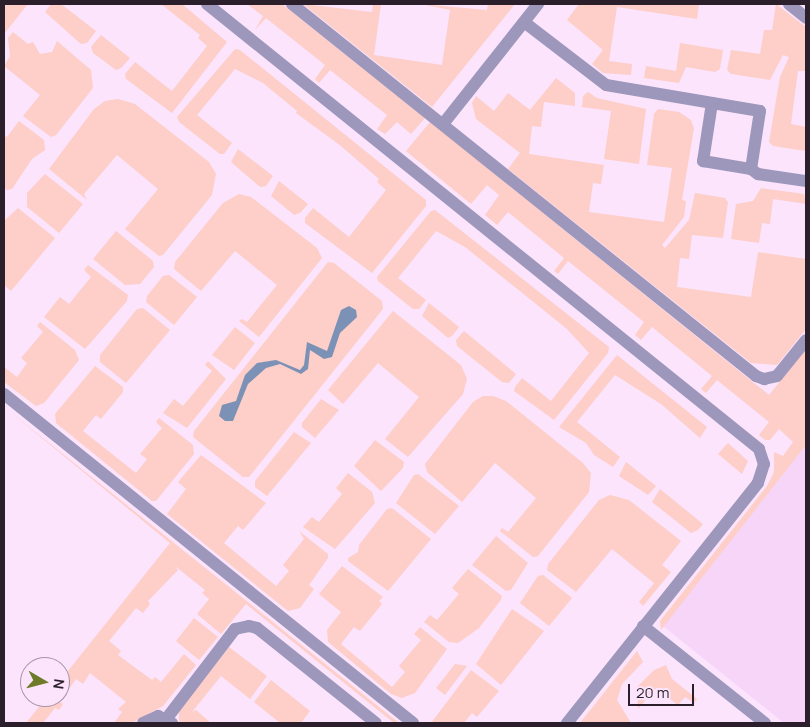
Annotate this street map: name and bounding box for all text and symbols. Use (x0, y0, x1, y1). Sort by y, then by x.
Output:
north arrow (20, 657, 70, 707)
scale bar (630, 674, 696, 706)
text: N (49, 678, 69, 690)
text: 20 m (636, 682, 669, 703)

